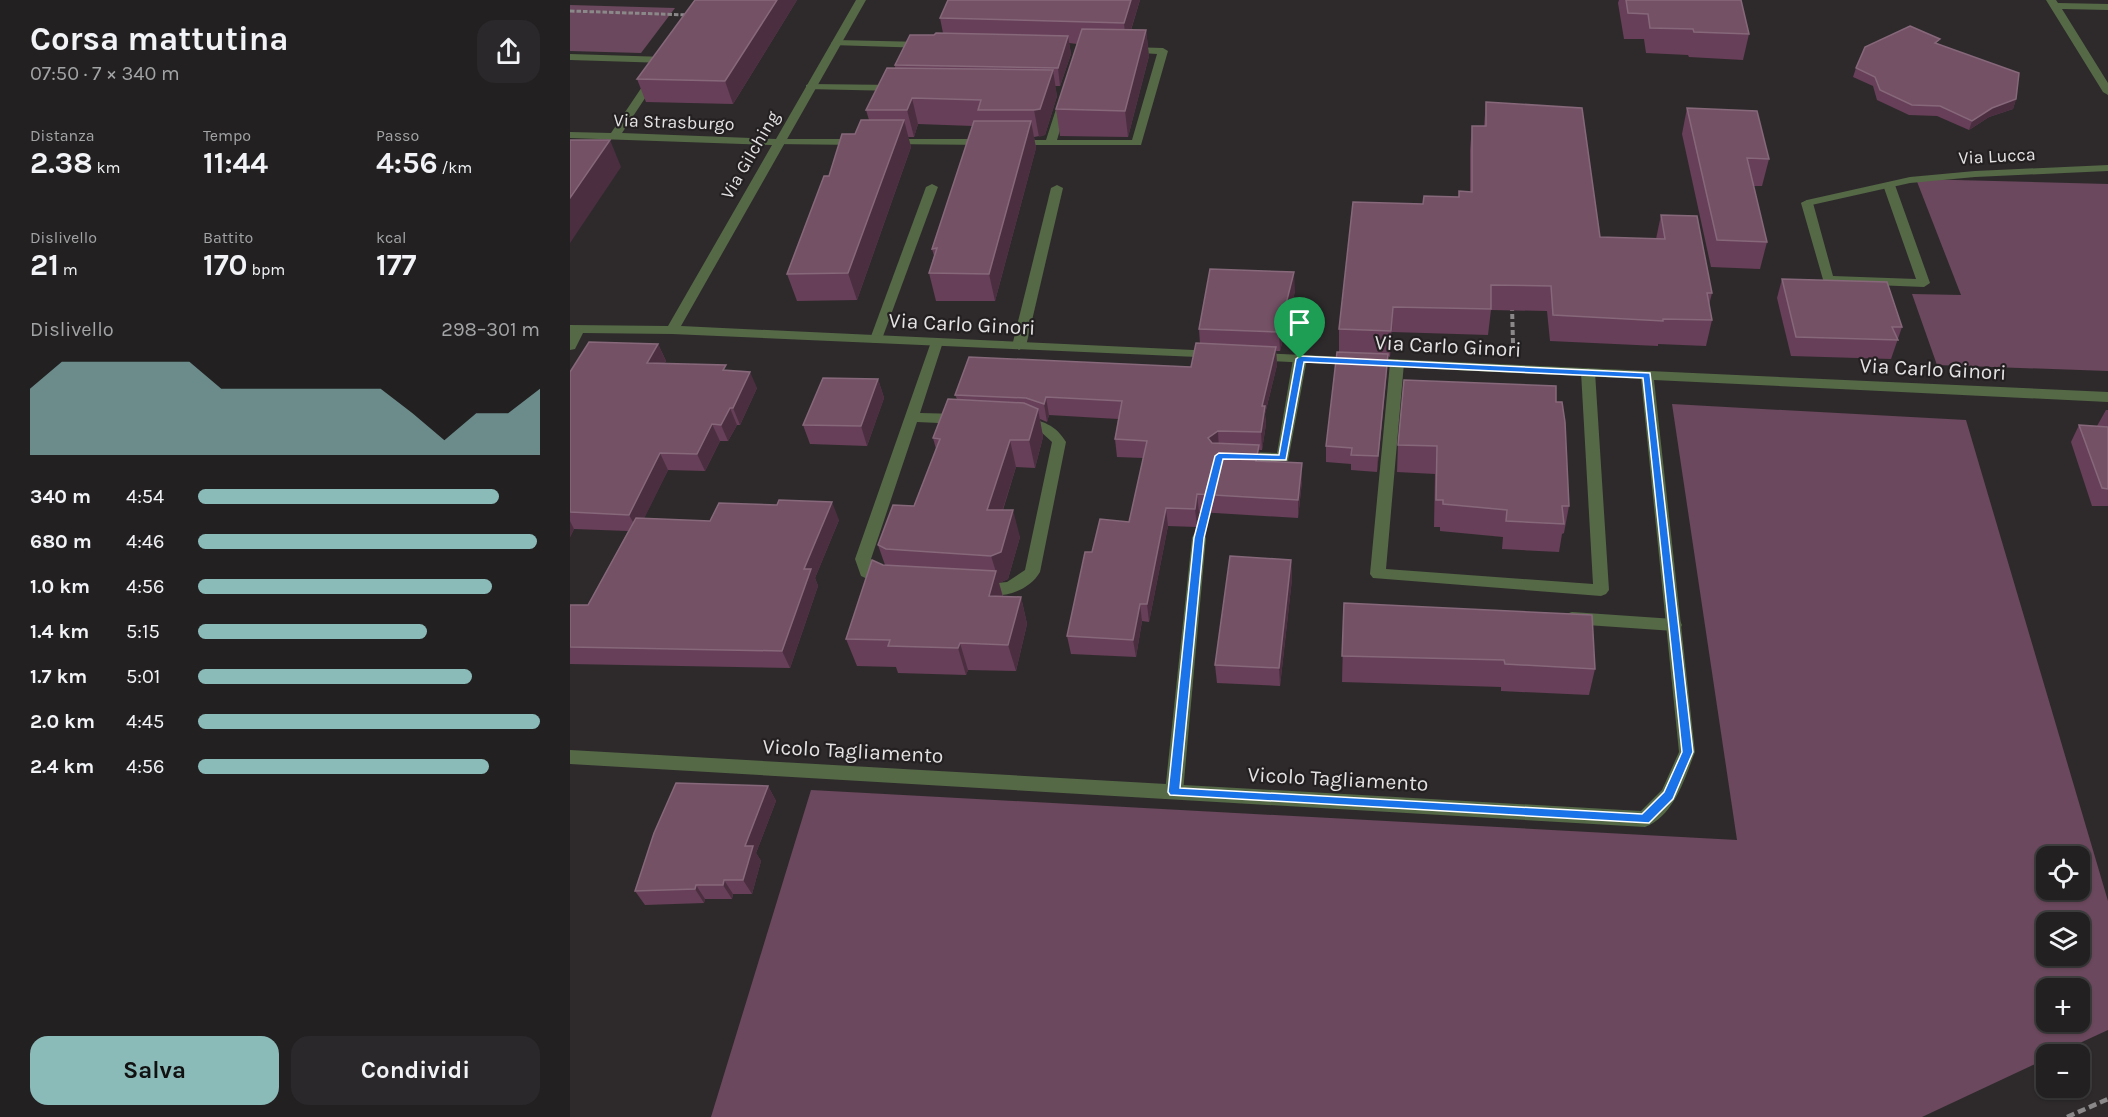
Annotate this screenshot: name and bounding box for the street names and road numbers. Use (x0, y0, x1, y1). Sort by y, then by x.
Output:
street label: Via Gilching (716, 107, 784, 203)
street label: Via Strasburgo (613, 109, 735, 135)
street label: Via Lucca (1958, 143, 2036, 169)
street label: Via Carlo Ginori (888, 308, 1036, 340)
street label: Via Carlo Ginori (1374, 330, 1522, 362)
street label: Via Carlo Ginori (1859, 353, 2007, 385)
street label: Vicolo Tagliamento (762, 734, 944, 768)
street label: Vicolo Tagliamento (1247, 762, 1429, 796)

